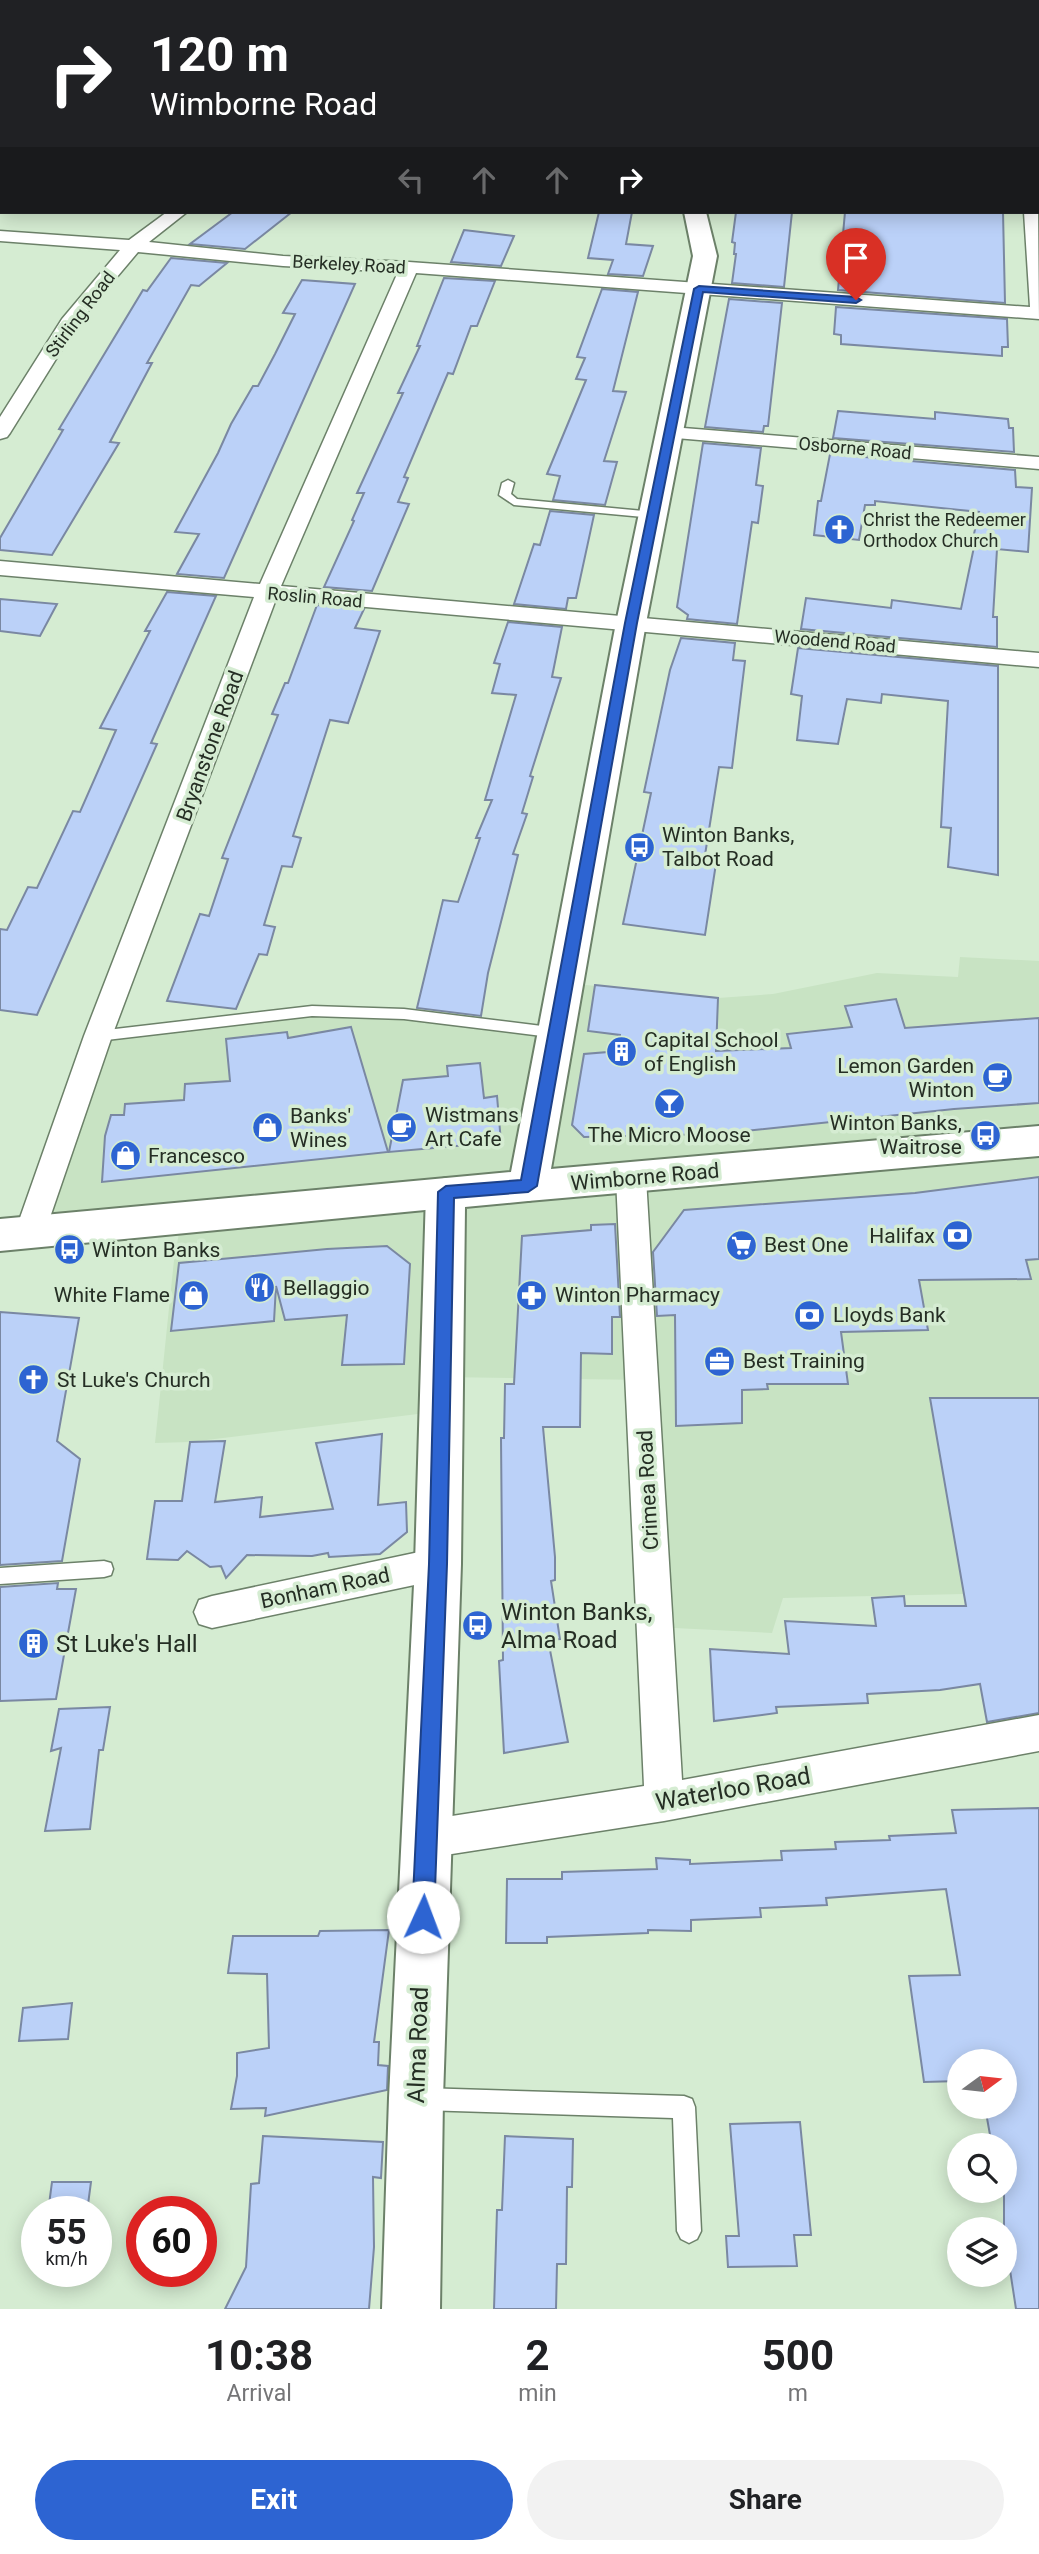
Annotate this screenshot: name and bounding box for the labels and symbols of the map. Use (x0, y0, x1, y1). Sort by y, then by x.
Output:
pin (826, 228, 886, 300)
street label: Berkeley Road (292, 251, 406, 277)
street label: Stirling Road (41, 267, 119, 361)
street label: Osborne Road (798, 433, 912, 463)
place label: Christ the Redeemer Orthodox Church (863, 509, 1026, 551)
church icon: Christ the Redeemer Orthodox Church (823, 512, 857, 546)
street label: Roslin Road (267, 582, 363, 612)
street label: Woodend Road (773, 625, 897, 657)
street label: Bryanstone Road (172, 667, 248, 825)
place label: Winton Banks, Talbot Road (662, 823, 795, 871)
bus stop icon: Winton Banks, Talbot Road (622, 830, 656, 864)
place label: Capital School of English (644, 1028, 779, 1076)
building icon: Capital School of English (604, 1035, 638, 1069)
place label: Lemon Garden Winton (837, 1054, 974, 1102)
cafe icon: Lemon Garden Winton (980, 1061, 1014, 1095)
bar icon: The Micro Moose (652, 1086, 686, 1120)
place label: Wistmans Art Cafe (425, 1103, 519, 1151)
place label: Banks' Wines (290, 1104, 351, 1152)
cafe icon: Wistmans Art Cafe (385, 1110, 419, 1144)
shop icon: Banks' Wines (250, 1111, 284, 1145)
place label: Winton Banks, Waitrose (829, 1111, 962, 1159)
bus stop icon: Winton Banks, Waitrose (968, 1118, 1002, 1152)
place label: The Micro Moose (587, 1123, 751, 1147)
shop icon: Francesco (108, 1139, 142, 1173)
place label: Francesco (148, 1144, 245, 1168)
street label: Wimborne Road (570, 1159, 720, 1195)
bank icon: Halifax (941, 1219, 975, 1253)
place label: Halifax (869, 1224, 935, 1248)
supermarket icon: Best One (724, 1228, 758, 1262)
bus stop icon: Winton Banks (52, 1233, 86, 1267)
place label: Best One (764, 1233, 848, 1257)
place label: Winton Banks (92, 1238, 220, 1262)
restaurant icon: Bellaggio (243, 1271, 277, 1305)
place label: Bellaggio (283, 1276, 370, 1300)
shop icon: White Flame (176, 1278, 210, 1312)
pharmacy icon: Winton Pharmacy (515, 1278, 549, 1312)
place label: White Flame (54, 1283, 170, 1307)
place label: Winton Pharmacy (555, 1283, 720, 1307)
bank icon: Lloyds Bank (793, 1298, 827, 1332)
place label: Lloyds Bank (833, 1303, 946, 1327)
office icon: Best Training (703, 1344, 737, 1378)
place label: Best Training (743, 1349, 865, 1373)
church icon: St Luke's Church (17, 1363, 51, 1397)
place label: St Luke's Church (57, 1368, 211, 1392)
street label: Crimea Road (633, 1429, 663, 1551)
street label: Bonham Road (258, 1563, 392, 1613)
place label: Winton Banks, Alma Road (501, 1598, 652, 1654)
bus stop icon: Winton Banks, Alma Road (461, 1609, 495, 1643)
building icon: St Luke's Hall (16, 1627, 50, 1661)
place label: St Luke's Hall (56, 1630, 198, 1658)
street label: Waterloo Road (653, 1762, 813, 1816)
position arrow (386, 1880, 460, 1954)
street label: Alma Road (402, 1986, 434, 2104)
north arrow (947, 2049, 1017, 2119)
speed limit sign: 60 (126, 2196, 217, 2287)

